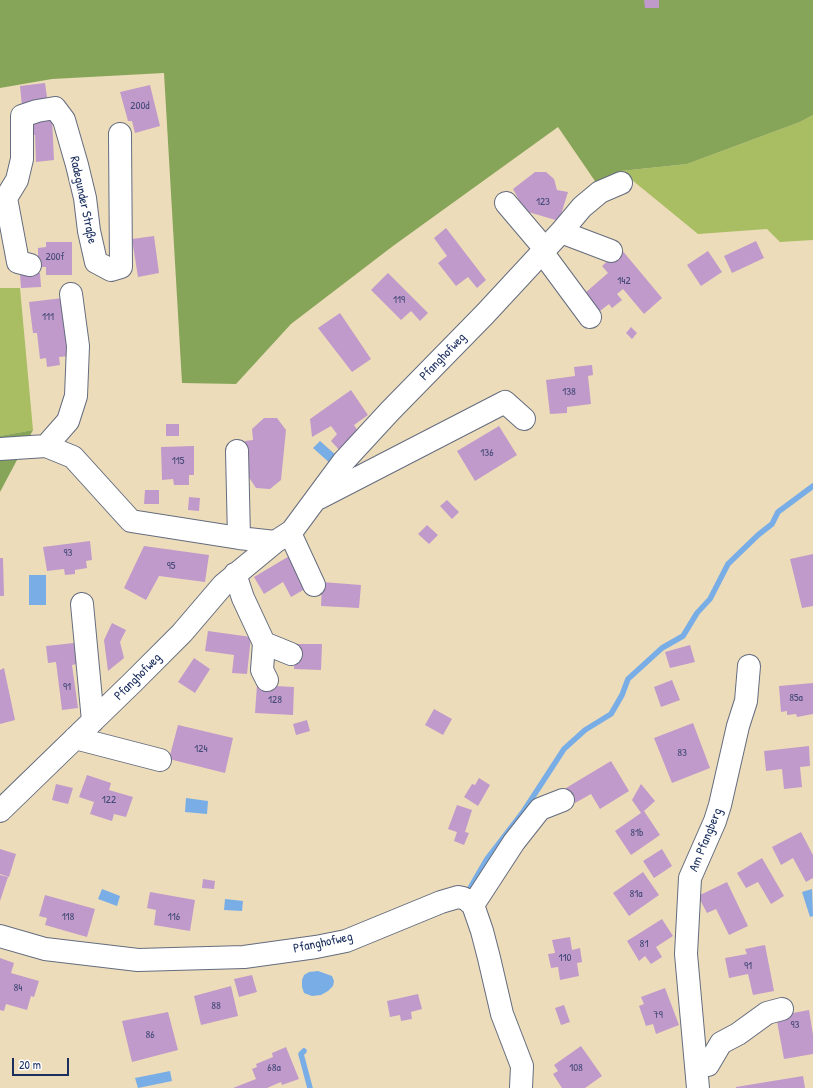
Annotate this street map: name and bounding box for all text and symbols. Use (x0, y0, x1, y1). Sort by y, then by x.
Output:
house number: 200d (130, 99, 150, 113)
street label: Radegunder Straße (66, 155, 100, 245)
house number: 123 (536, 195, 550, 209)
house number: 200f (46, 250, 64, 264)
house number: 142 (617, 274, 631, 288)
house number: 119 (393, 293, 405, 307)
house number: 111 (42, 310, 54, 324)
street label: Pfanghofweg (417, 330, 469, 384)
house number: 138 (562, 385, 576, 399)
house number: 136 (480, 446, 494, 460)
house number: 115 (172, 454, 184, 468)
house number: 93 (64, 546, 72, 560)
house number: 95 (167, 559, 175, 573)
street label: Pfanghofweg (111, 650, 165, 704)
house number: 91 (63, 680, 71, 694)
house number: 85a (789, 691, 803, 705)
house number: 128 (268, 693, 282, 707)
house number: 124 (194, 742, 208, 756)
house number: 83 (677, 746, 687, 760)
house number: 122 (102, 793, 116, 807)
street label: Am Pfangberg (686, 806, 726, 874)
house number: 81b (630, 826, 644, 840)
house number: 81a (629, 887, 643, 901)
house number: 118 (62, 910, 74, 924)
house number: 116 (168, 910, 180, 924)
street label: Pfanghofweg (292, 929, 354, 957)
house number: 81 (640, 937, 648, 951)
house number: 110 (559, 951, 571, 965)
house number: 91 (744, 959, 752, 973)
house number: 84 (14, 981, 22, 995)
house number: 88 (211, 999, 221, 1013)
house number: 79 (653, 1008, 663, 1022)
house number: 93 (791, 1018, 799, 1032)
house number: 86 (145, 1028, 155, 1042)
scale bar (14, 1050, 71, 1076)
text: 20 m (19, 1056, 41, 1073)
house number: 68a (267, 1061, 281, 1075)
house number: 108 (569, 1061, 583, 1075)

